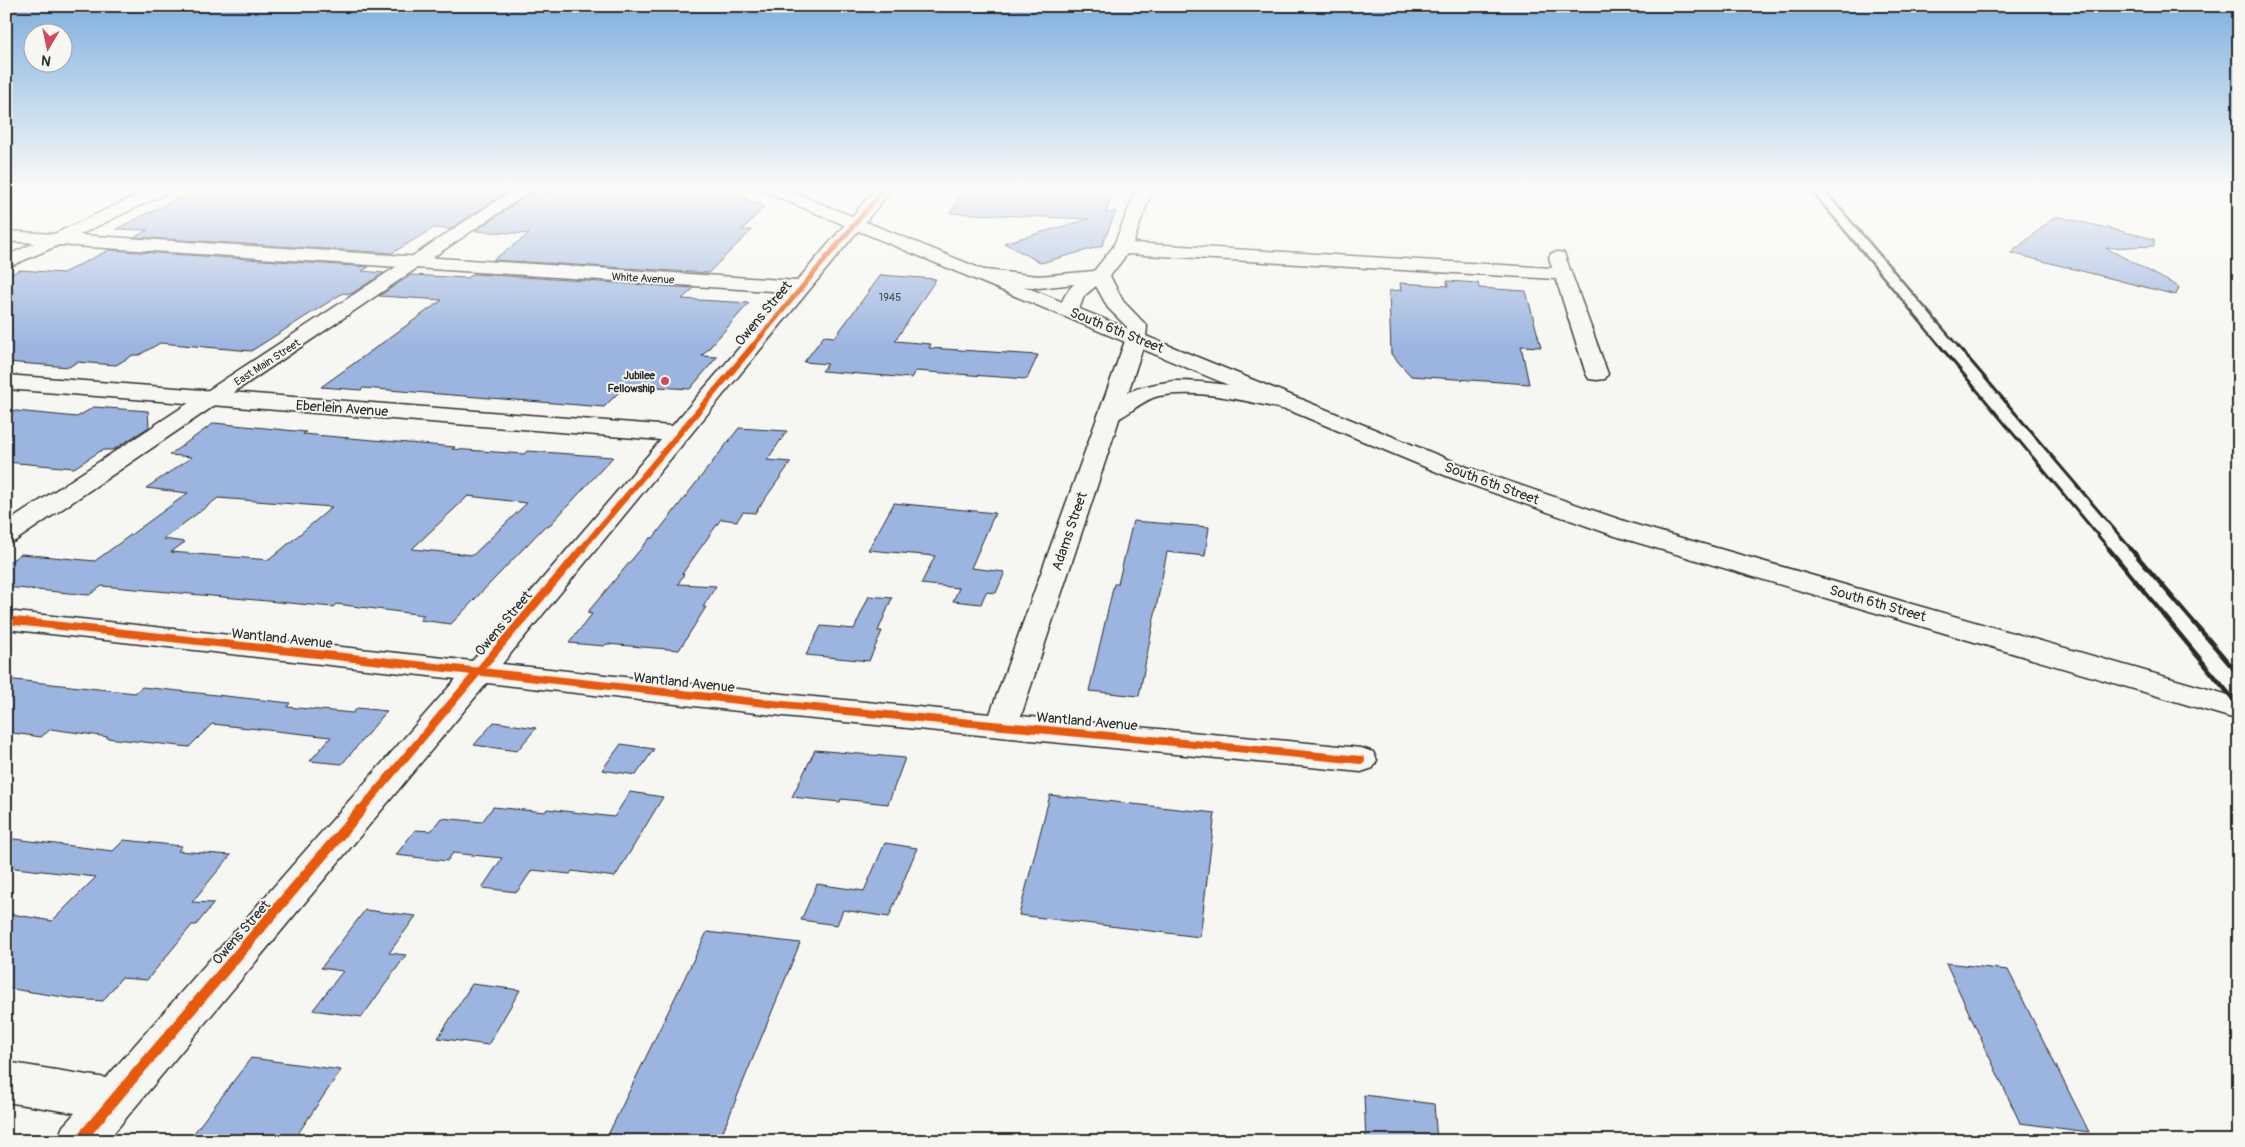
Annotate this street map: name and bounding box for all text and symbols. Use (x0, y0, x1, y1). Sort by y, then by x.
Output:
north arrow (22, 22, 72, 72)
text: N (40, 51, 52, 69)
street label: White Avenue (611, 270, 675, 287)
street label: Owens Street (731, 277, 796, 349)
house number: 1945 (879, 291, 901, 304)
street label: South 6th Street (1068, 304, 1166, 357)
street label: East Main Street (232, 336, 303, 389)
place label: Jubilee Fellowship (607, 369, 656, 395)
marker: Jubilee Fellowship (659, 375, 671, 387)
street label: Eberlein Avenue (295, 397, 389, 420)
street label: South 6th Street (1442, 458, 1542, 509)
street label: Adams Street (1048, 489, 1091, 573)
street label: South 6th Street (1828, 582, 1928, 625)
street label: Owens Street (471, 587, 536, 659)
street label: Wantland Avenue (230, 625, 334, 652)
street label: Wantland Avenue (632, 669, 736, 696)
street label: Wantland Avenue (1036, 709, 1138, 734)
street label: Owens Street (209, 896, 274, 968)

